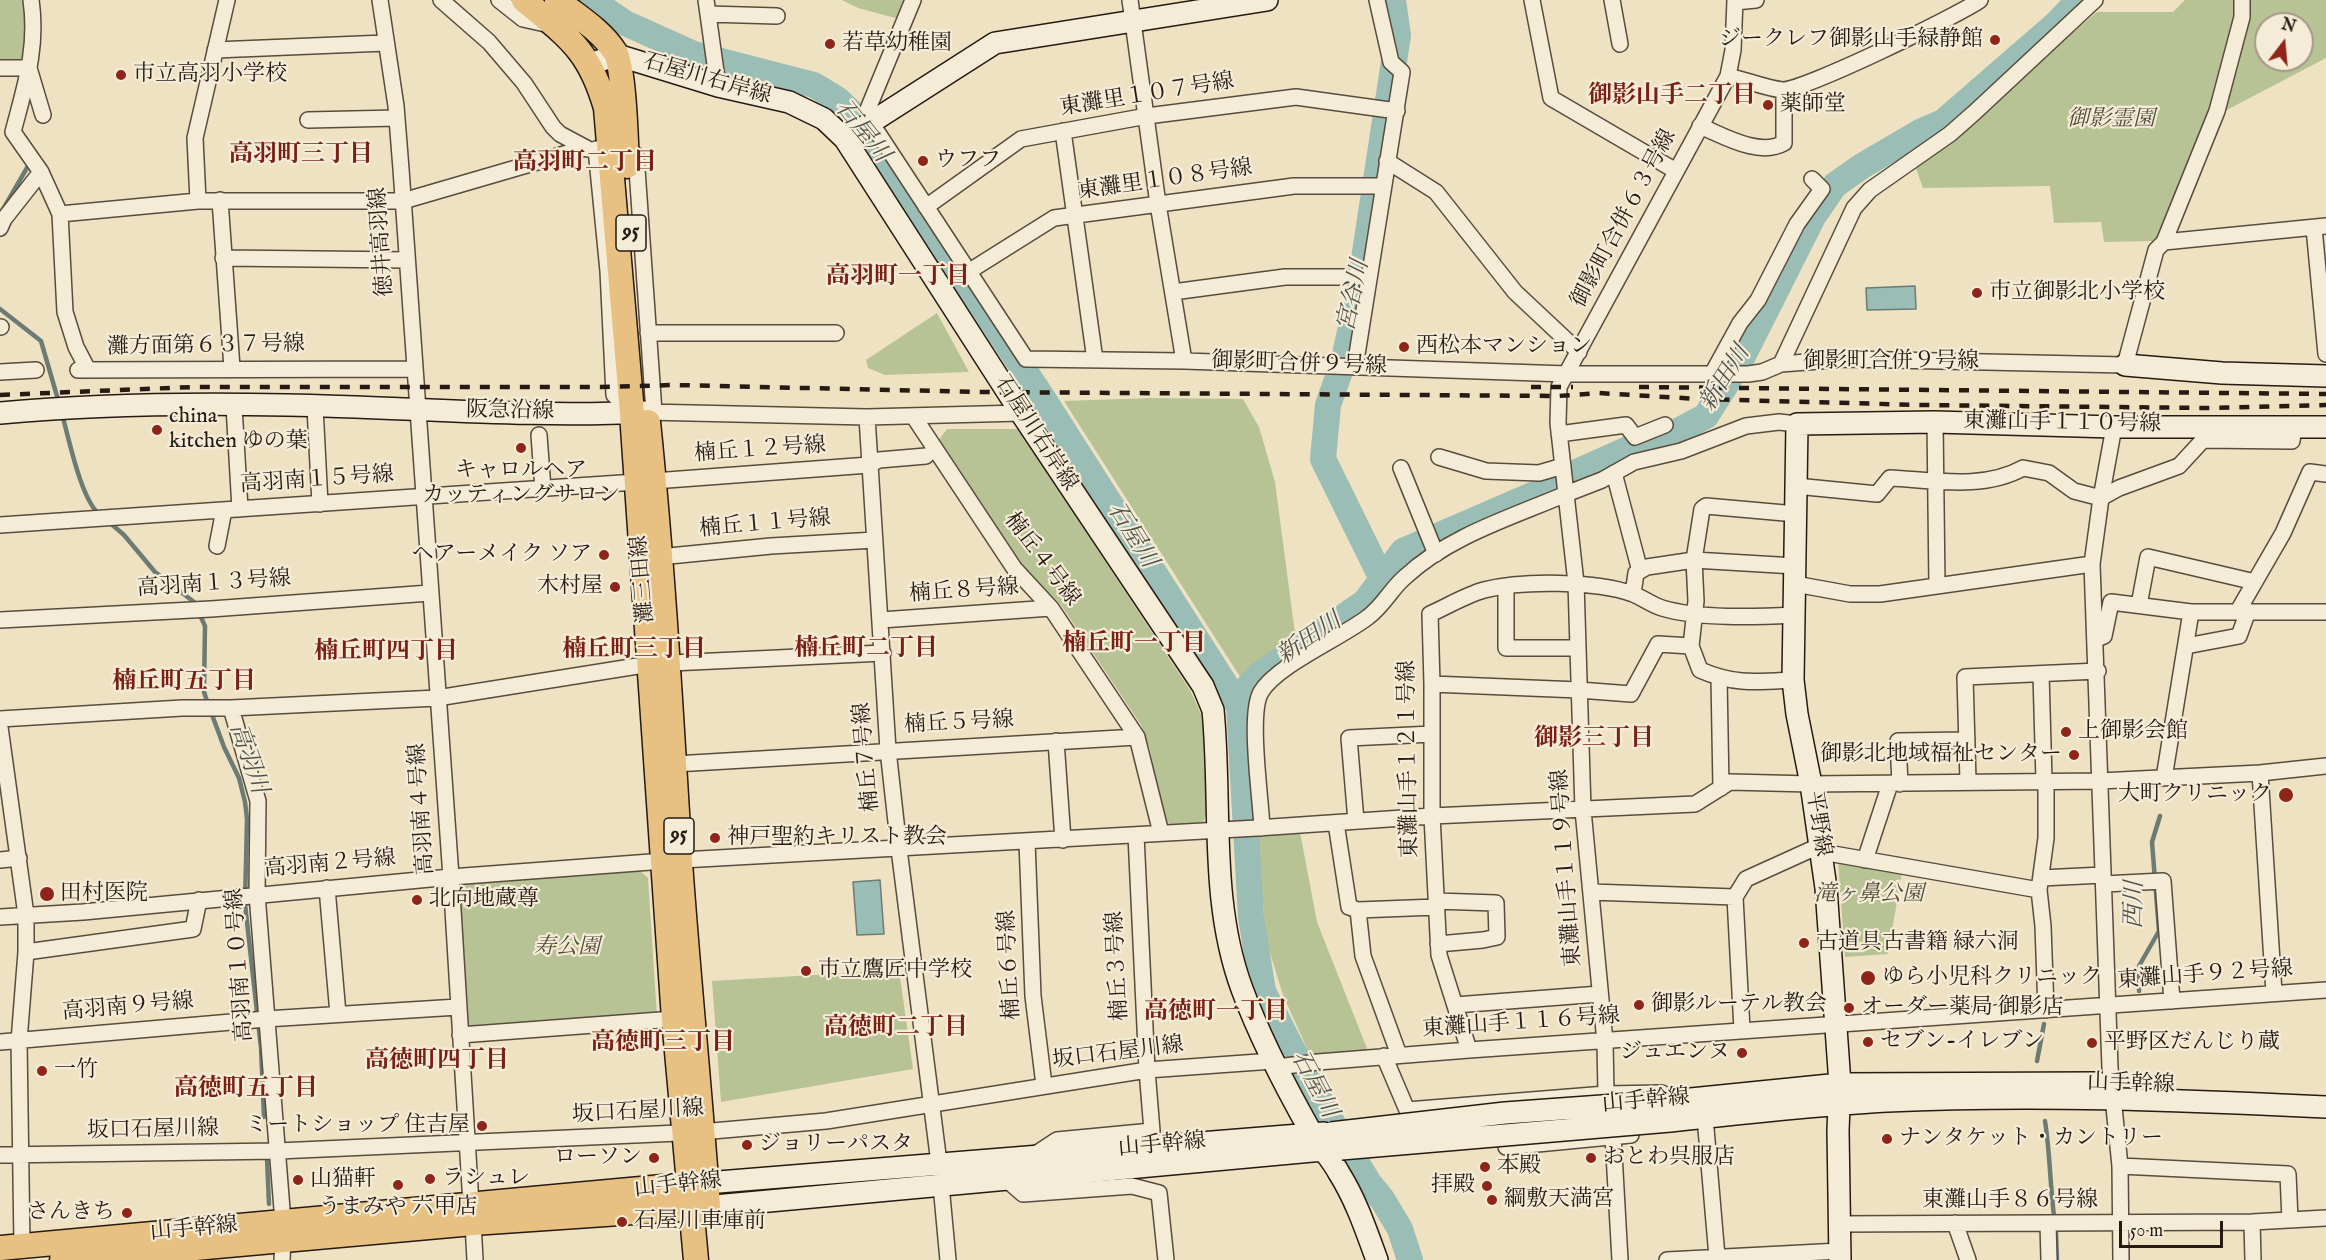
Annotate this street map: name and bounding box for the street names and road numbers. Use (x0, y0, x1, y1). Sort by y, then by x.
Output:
street label: 石屋川右岸線 (640, 49, 774, 111)
street label: 東灘里１０７号線 (1058, 69, 1236, 123)
street label: 御影町合併６３号線 (1567, 125, 1683, 313)
street label: 東灘里１０８号線 (1076, 156, 1254, 206)
street label: 徳井高羽線 (366, 186, 400, 298)
road number: 95 (616, 215, 646, 251)
street label: 灘方面第６３７号線 (107, 332, 305, 362)
street label: 御影町合併９号線 (1211, 349, 1387, 381)
street label: 御影町合併９号線 (1803, 349, 1979, 375)
street label: 石屋川右岸線 (988, 371, 1082, 497)
street label: 阪急沿線 (466, 398, 554, 426)
street label: 東灘山手１１０号線 (1963, 409, 2161, 439)
street label: 楠丘１２号線 (693, 433, 827, 469)
street label: 高羽南１５号線 (239, 462, 395, 500)
street label: 楠丘１１号線 (698, 506, 832, 544)
street label: 楠丘４号線 (997, 508, 1085, 612)
street label: 灘三田線 (627, 534, 661, 624)
street label: 高羽南１３号線 (136, 566, 292, 604)
street label: 楠丘８号線 (908, 575, 1020, 609)
street label: 東灘山手１２１号線 (1395, 660, 1425, 858)
street label: 楠丘７号線 (850, 701, 886, 813)
street label: 楠丘５号線 (903, 708, 1015, 740)
street label: 高羽南４号線 (405, 742, 441, 876)
street label: 東灘山手１１９号線 (1548, 768, 1588, 968)
street label: 平野線 (1799, 789, 1835, 859)
road number: 95 (664, 818, 694, 854)
street label: 高羽南２号線 (263, 846, 397, 884)
street label: 高羽南１０号線 (222, 887, 260, 1043)
street label: 楠丘６号線 (995, 909, 1027, 1021)
street label: 楠丘３号線 (1103, 910, 1135, 1022)
street label: 東灘山手９２号線 (2116, 957, 2294, 995)
street label: 高羽南９号線 (61, 989, 195, 1027)
street label: 東灘山手１１６号線 (1421, 1004, 1621, 1044)
street label: 坂口石屋川線 (1051, 1033, 1185, 1075)
street label: 山手幹線 (2087, 1070, 2175, 1100)
street label: 山手幹線 (1601, 1085, 1691, 1119)
street label: 坂口石屋川線 (571, 1096, 705, 1130)
street label: 坂口石屋川線 (87, 1117, 219, 1145)
street label: 山手幹線 (1117, 1129, 1207, 1163)
street label: 山手幹線 (633, 1168, 723, 1204)
street label: 東灘山手８６号線 (1922, 1188, 2098, 1214)
street label: 山手幹線 (149, 1213, 239, 1247)

